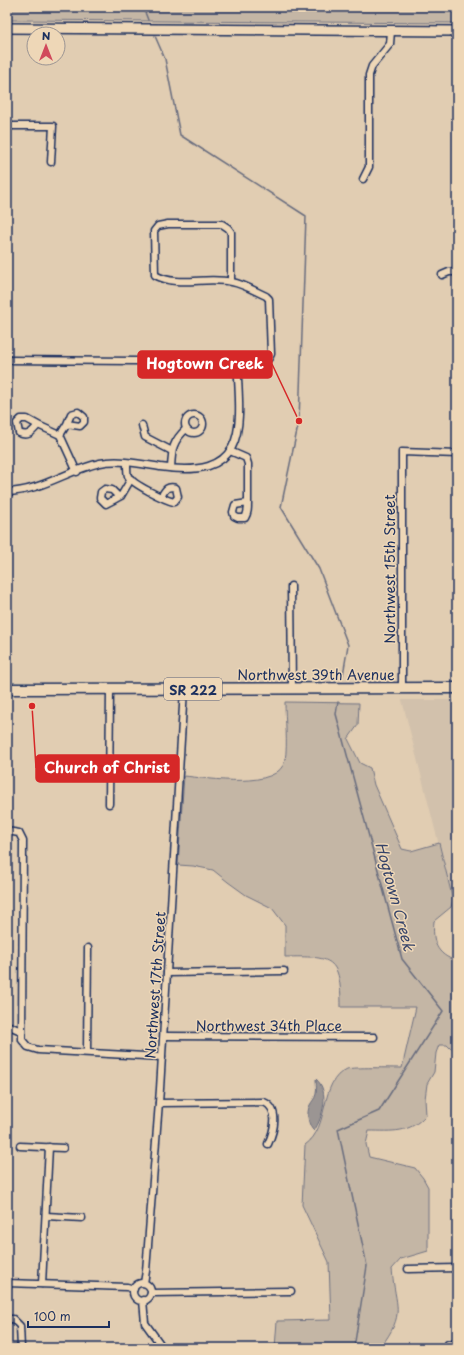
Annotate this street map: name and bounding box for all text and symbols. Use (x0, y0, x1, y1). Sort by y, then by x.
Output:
north arrow (26, 26, 66, 66)
text: N (42, 27, 51, 44)
callout: Hogtown Creek (138, 351, 272, 378)
text: Hogtown Creek (146, 351, 264, 374)
street label: Northwest 15th Street (379, 494, 400, 644)
street label: Northwest 39th Avenue (237, 664, 395, 685)
road number: SR 222 (164, 678, 222, 700)
callout: Church of Christ (36, 755, 179, 782)
text: Church of Christ (44, 755, 170, 778)
water label: Hogtown Creek (370, 839, 422, 954)
street label: Northwest 17th Street (139, 910, 171, 1059)
street label: Northwest 34th Place (196, 1015, 343, 1036)
scale bar (28, 1303, 109, 1329)
text: 100 m (34, 1307, 71, 1325)

